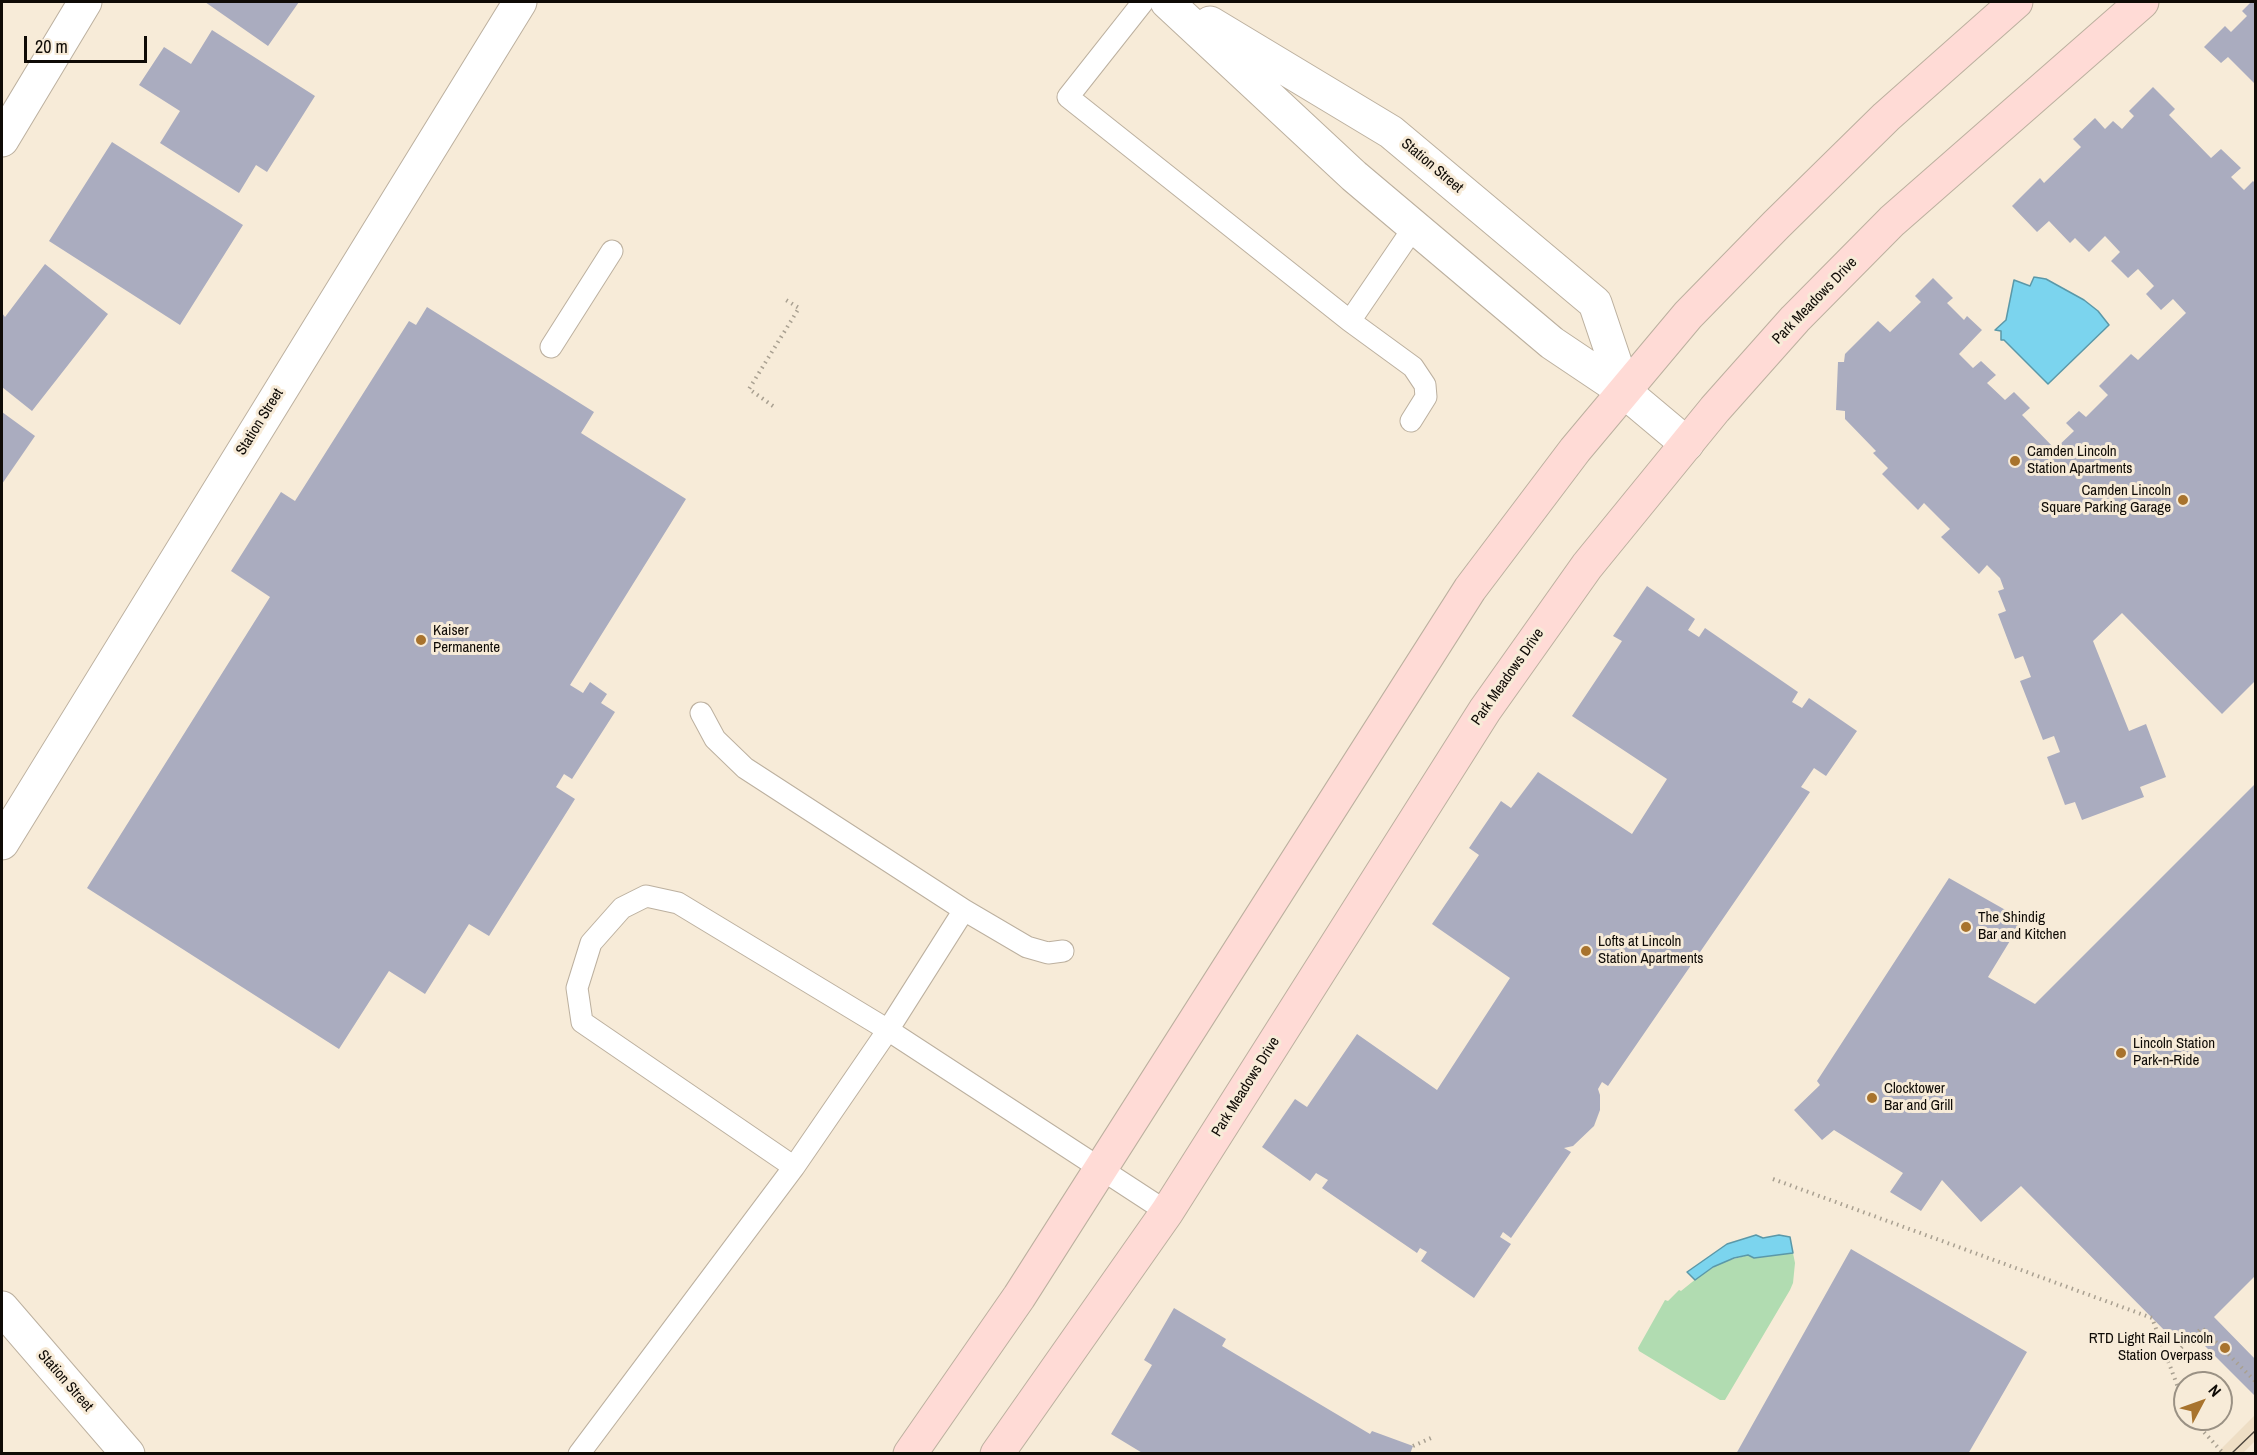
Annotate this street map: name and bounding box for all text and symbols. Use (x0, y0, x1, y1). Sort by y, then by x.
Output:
scale bar (27, 24, 150, 62)
text: 20 m (35, 34, 68, 59)
street label: Station Street (1397, 135, 1467, 197)
street label: Park Meadows Drive (1769, 254, 1861, 348)
street label: Station Street (232, 385, 288, 459)
place label: Camden Lincoln Station Apartments (2027, 443, 2132, 478)
marker: Camden Lincoln Station Apartments (2008, 454, 2022, 468)
place label: Camden Lincoln Square Parking Garage (2041, 482, 2171, 517)
marker: Camden Lincoln Square Parking Garage (2176, 493, 2190, 507)
place label: Kaiser Permanente (433, 622, 500, 657)
street label: Park Meadows Drive (1468, 625, 1548, 729)
marker: Kaiser Permanente (414, 633, 428, 647)
place label: The Shindig Bar and Kitchen (1978, 909, 2066, 944)
marker: The Shindig Bar and Kitchen (1959, 920, 1973, 934)
place label: Lofts at Lincoln Station Apartments (1598, 933, 1703, 968)
marker: Lofts at Lincoln Station Apartments (1579, 944, 1593, 958)
street label: Park Meadows Drive (1208, 1034, 1284, 1140)
place label: Lincoln Station Park-n-Ride (2133, 1035, 2215, 1070)
marker: Lincoln Station Park-n-Ride (2114, 1046, 2128, 1060)
place label: Clocktower Bar and Grill (1884, 1080, 1953, 1115)
marker: Clocktower Bar and Grill (1865, 1091, 1879, 1105)
place label: RTD Light Rail Lincoln Station Overpass (2089, 1330, 2213, 1365)
marker: RTD Light Rail Lincoln Station Overpass (2218, 1341, 2232, 1355)
street label: Station Street (34, 1347, 96, 1415)
north arrow (2173, 1371, 2233, 1431)
text: N (2204, 1380, 2226, 1401)

